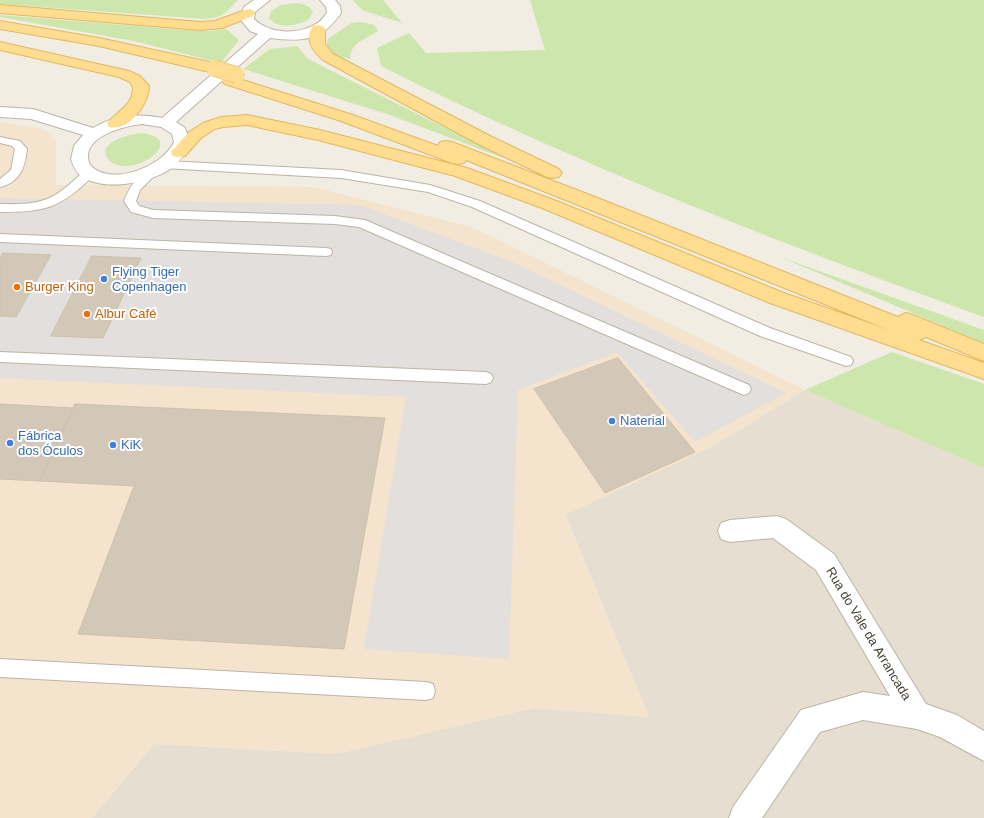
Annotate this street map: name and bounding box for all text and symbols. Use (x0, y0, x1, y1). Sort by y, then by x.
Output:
place label: Flying Tiger Copenhagen (112, 264, 186, 295)
marker: Flying Tiger Copenhagen (99, 274, 109, 284)
place label: Burger King (25, 279, 94, 295)
marker: Burger King (12, 282, 22, 292)
place label: Albur Café (95, 306, 156, 322)
marker: Albur Café (82, 309, 92, 319)
place label: Naterial (620, 413, 665, 429)
marker: Naterial (607, 416, 617, 426)
place label: Fábrica dos Óculos (18, 428, 83, 459)
place label: KiK (121, 437, 141, 453)
marker: Fábrica dos Óculos (5, 438, 15, 448)
marker: KiK (108, 440, 118, 450)
street label: Rua do Vale da Arrancada (822, 565, 914, 703)

